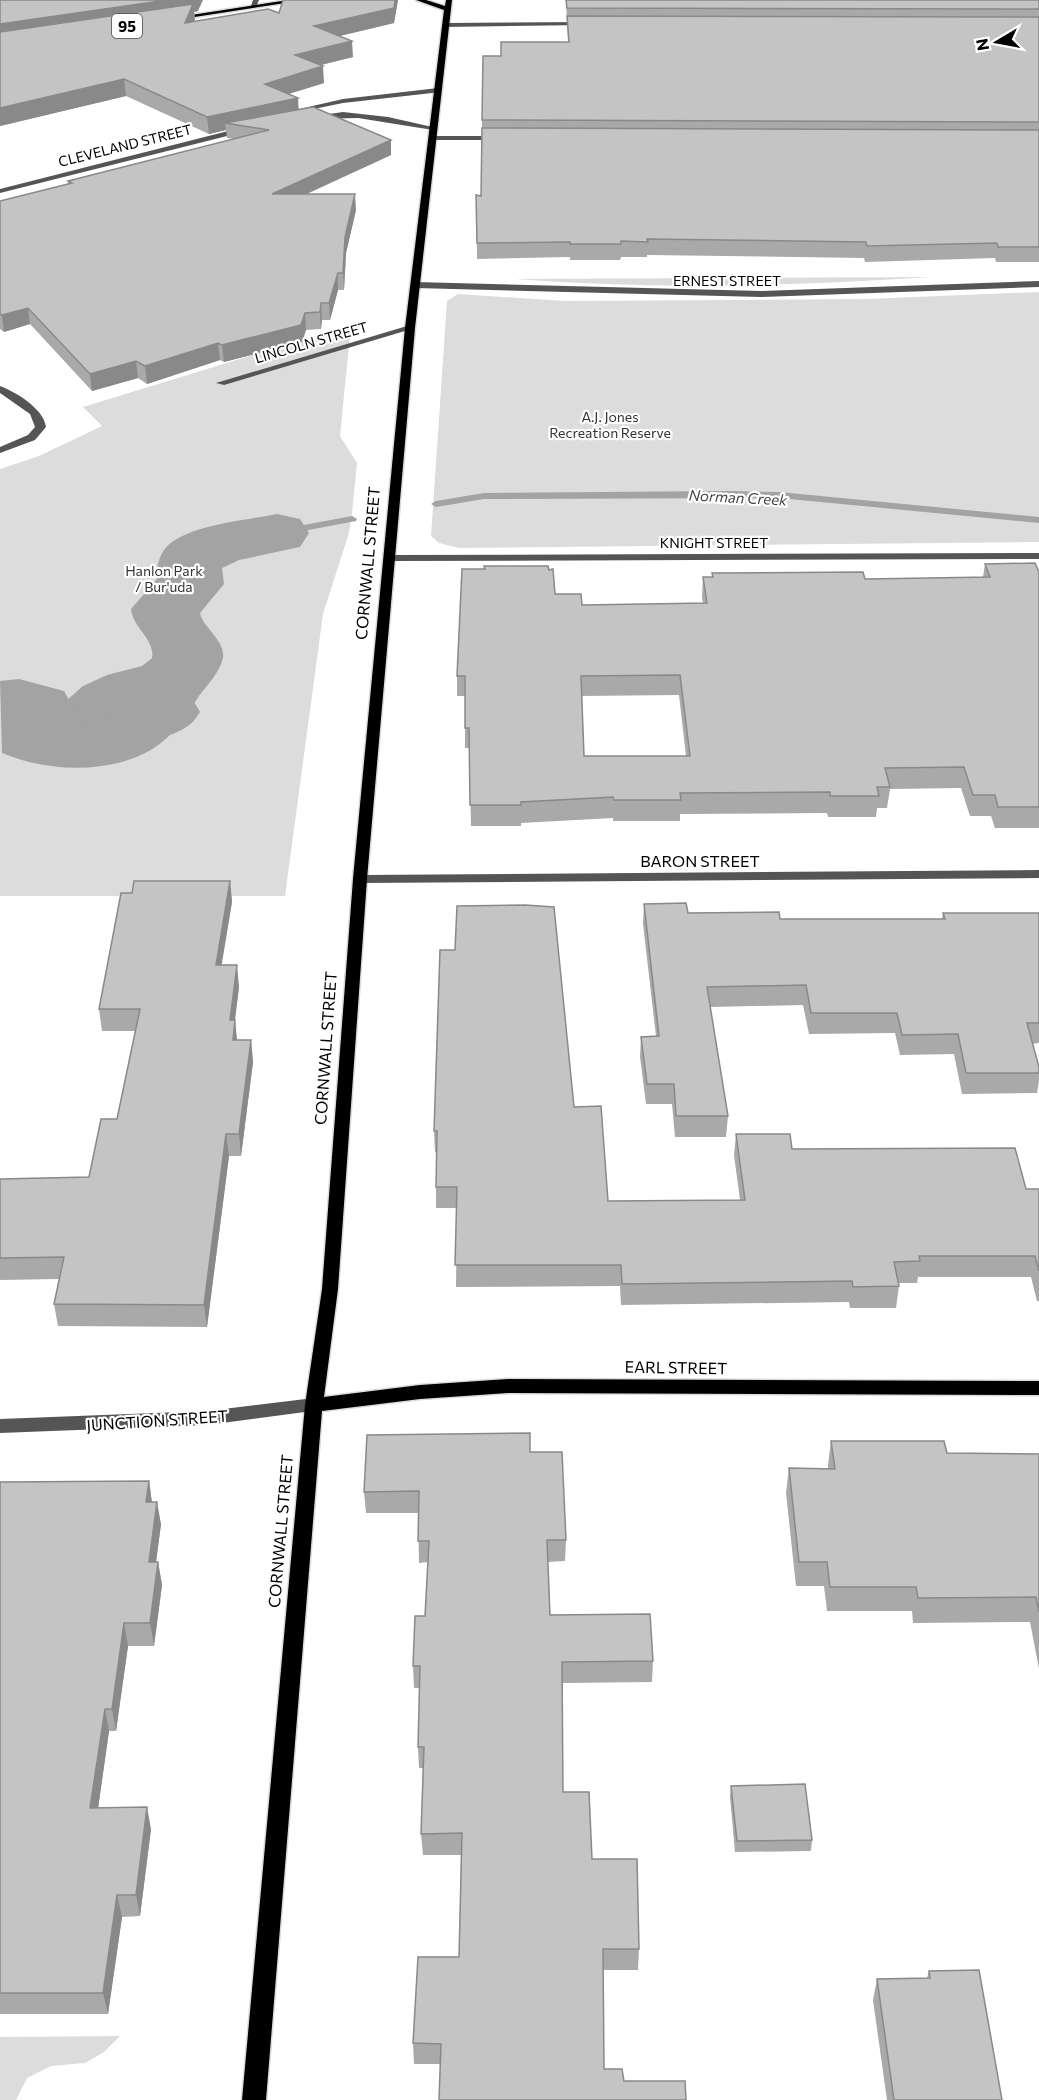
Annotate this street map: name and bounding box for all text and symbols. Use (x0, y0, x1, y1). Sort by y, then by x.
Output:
north arrow (967, 12, 1027, 72)
road number: 95 (112, 14, 142, 38)
text: N (971, 37, 992, 52)
street label: CLEVELAND STREET (56, 120, 194, 170)
street label: ERNEST STREET (673, 272, 781, 289)
street label: LINCOLN STREET (253, 318, 369, 366)
park label: A.J. Jones Recreation Reserve (549, 408, 671, 441)
water label: Norman Creek (688, 485, 789, 509)
street label: CORNWALL STREET (351, 486, 383, 640)
street label: KNIGHT STREET (660, 534, 768, 551)
park label: Hanlon Park / Bur'uda (125, 562, 203, 595)
street label: BARON STREET (640, 851, 760, 870)
street label: CORNWALL STREET (310, 971, 340, 1125)
street label: EARL STREET (624, 1357, 728, 1377)
street label: JUNCTION STREET (86, 1406, 228, 1434)
street label: CORNWALL STREET (264, 1454, 296, 1608)

